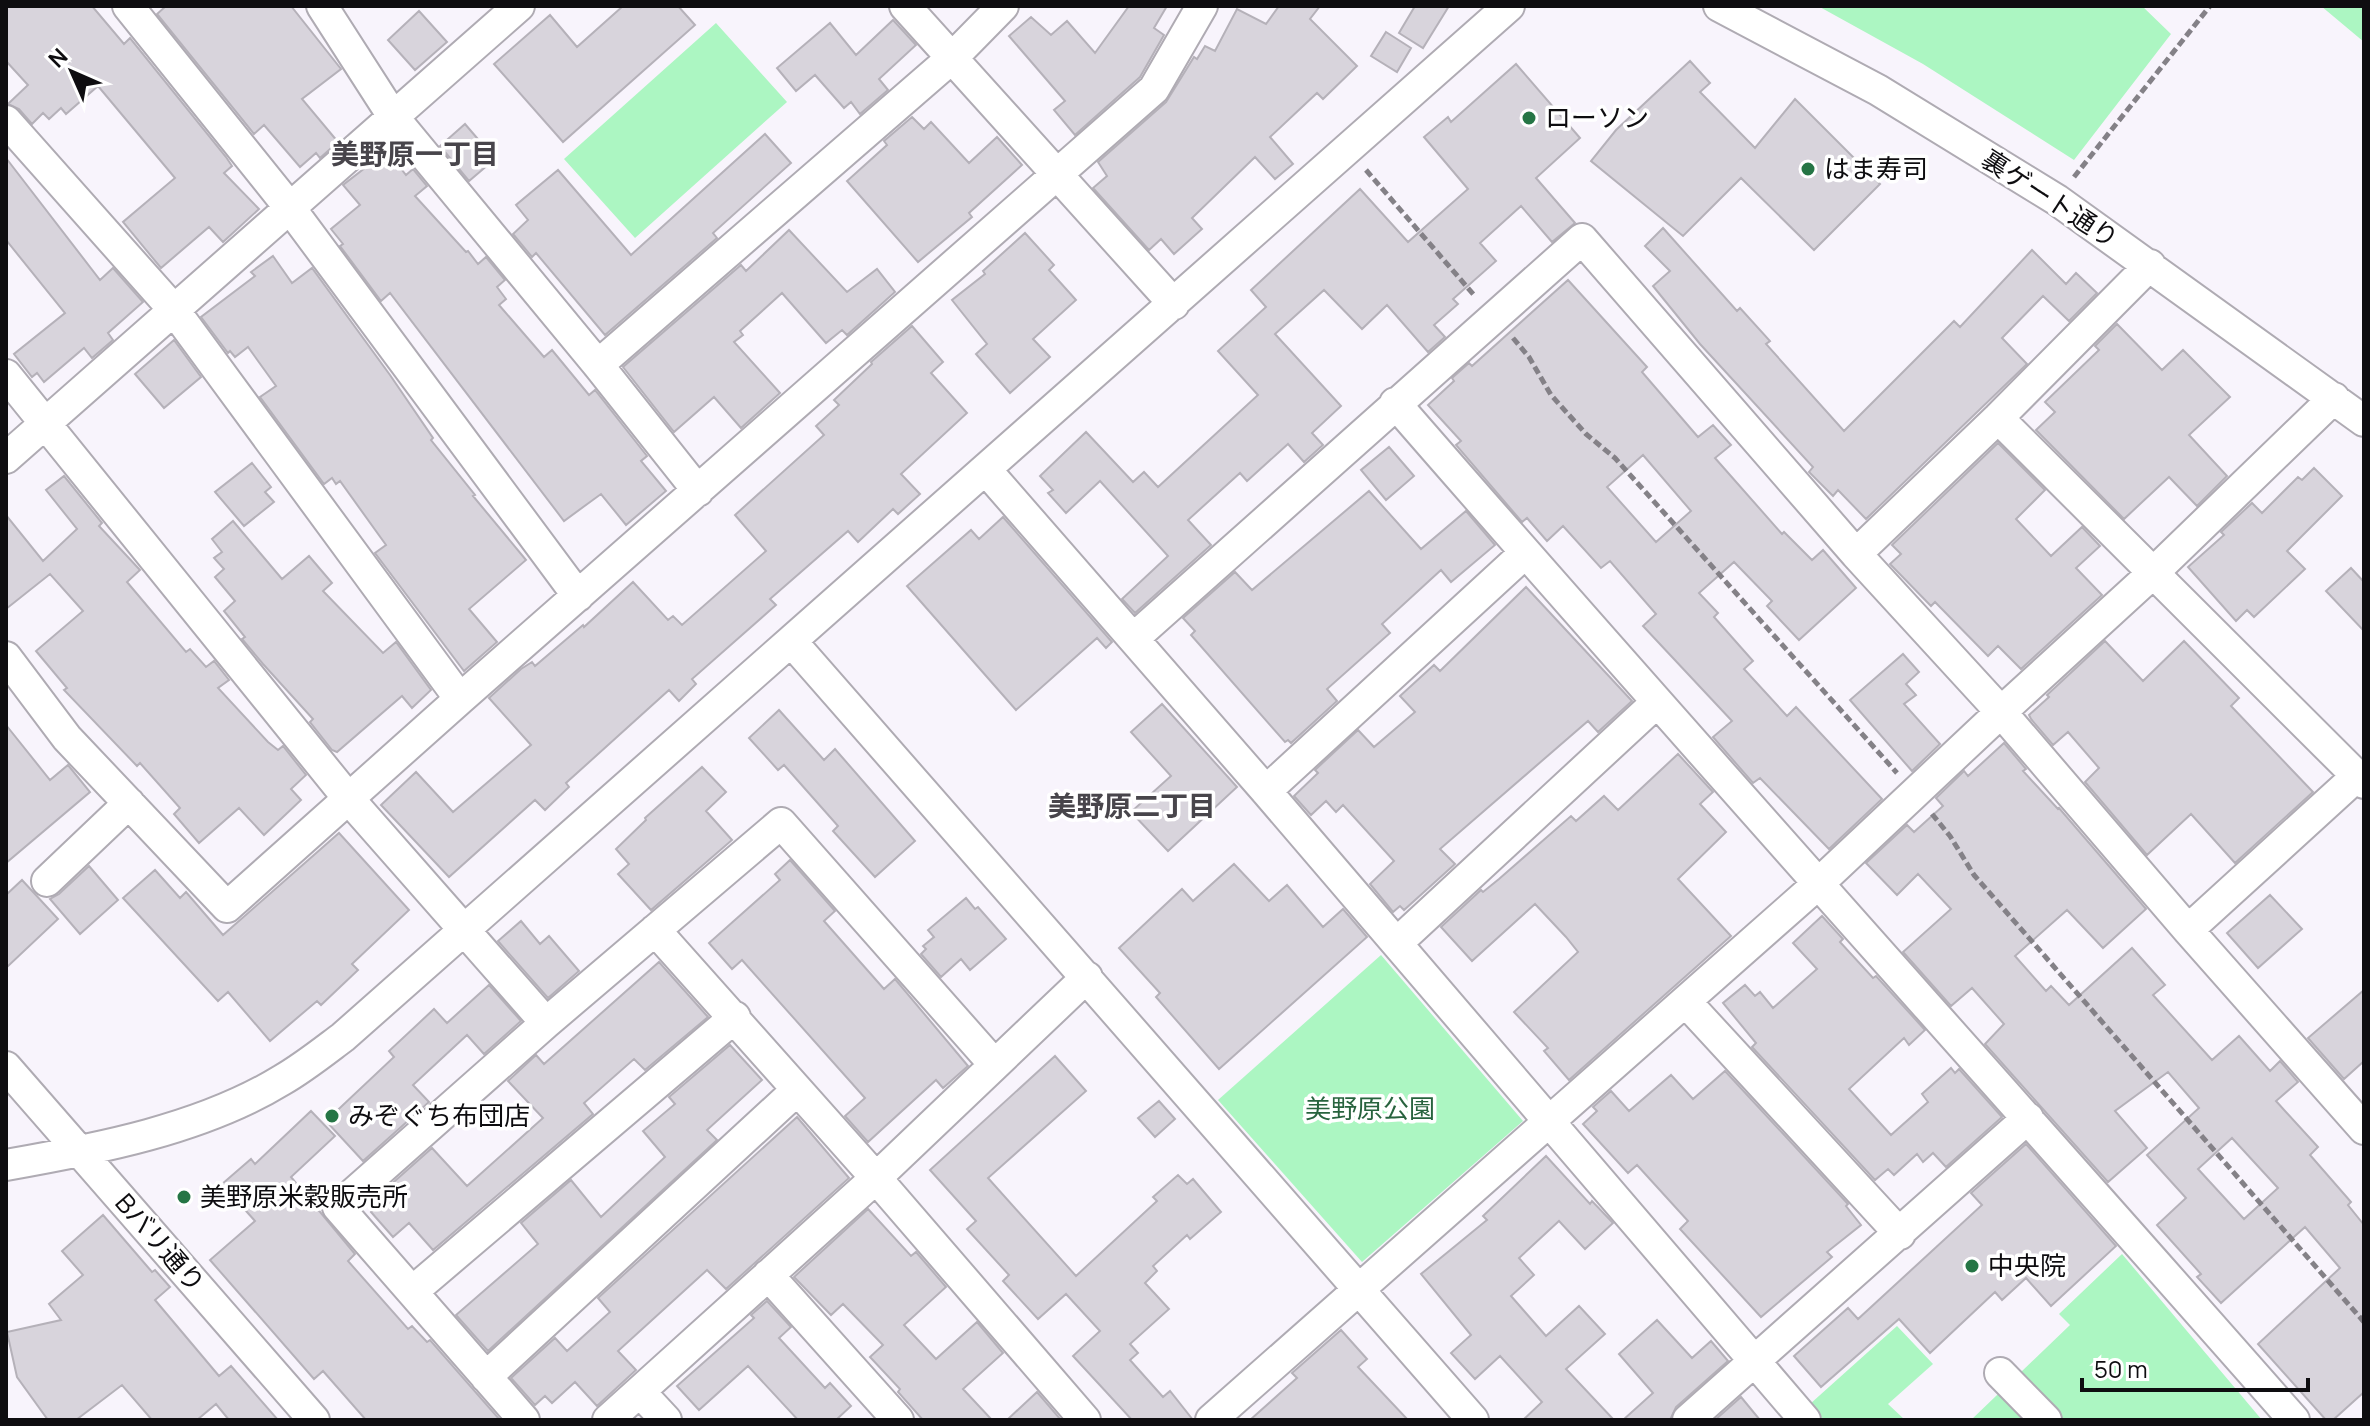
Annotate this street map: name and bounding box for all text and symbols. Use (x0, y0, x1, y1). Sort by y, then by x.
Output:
north arrow (32, 32, 112, 112)
text: N (42, 42, 74, 74)
place label: ローソン (1545, 99, 1649, 135)
marker: ローソン (1520, 109, 1538, 127)
district label: 美野原一丁目 (331, 134, 499, 172)
street label: 裏ゲート通り (1975, 141, 2126, 256)
place label: はま寿司 (1824, 150, 1928, 186)
marker: はま寿司 (1799, 160, 1817, 178)
district label: 美野原二丁目 (1048, 786, 1216, 824)
park label: 美野原公園 (1305, 1090, 1435, 1126)
place label: みぞぐち布団店 (348, 1097, 530, 1133)
marker: みぞぐち布団店 (323, 1107, 341, 1125)
place label: 美野原米穀販売所 (200, 1178, 408, 1214)
street label: Bバリ通り (108, 1185, 214, 1299)
marker: 美野原米穀販売所 (175, 1188, 193, 1206)
place label: 中央院 (1988, 1247, 2066, 1283)
marker: 中央院 (1963, 1257, 1981, 1275)
scale bar (2082, 1342, 2308, 1392)
text: 50 m (2094, 1352, 2148, 1385)

